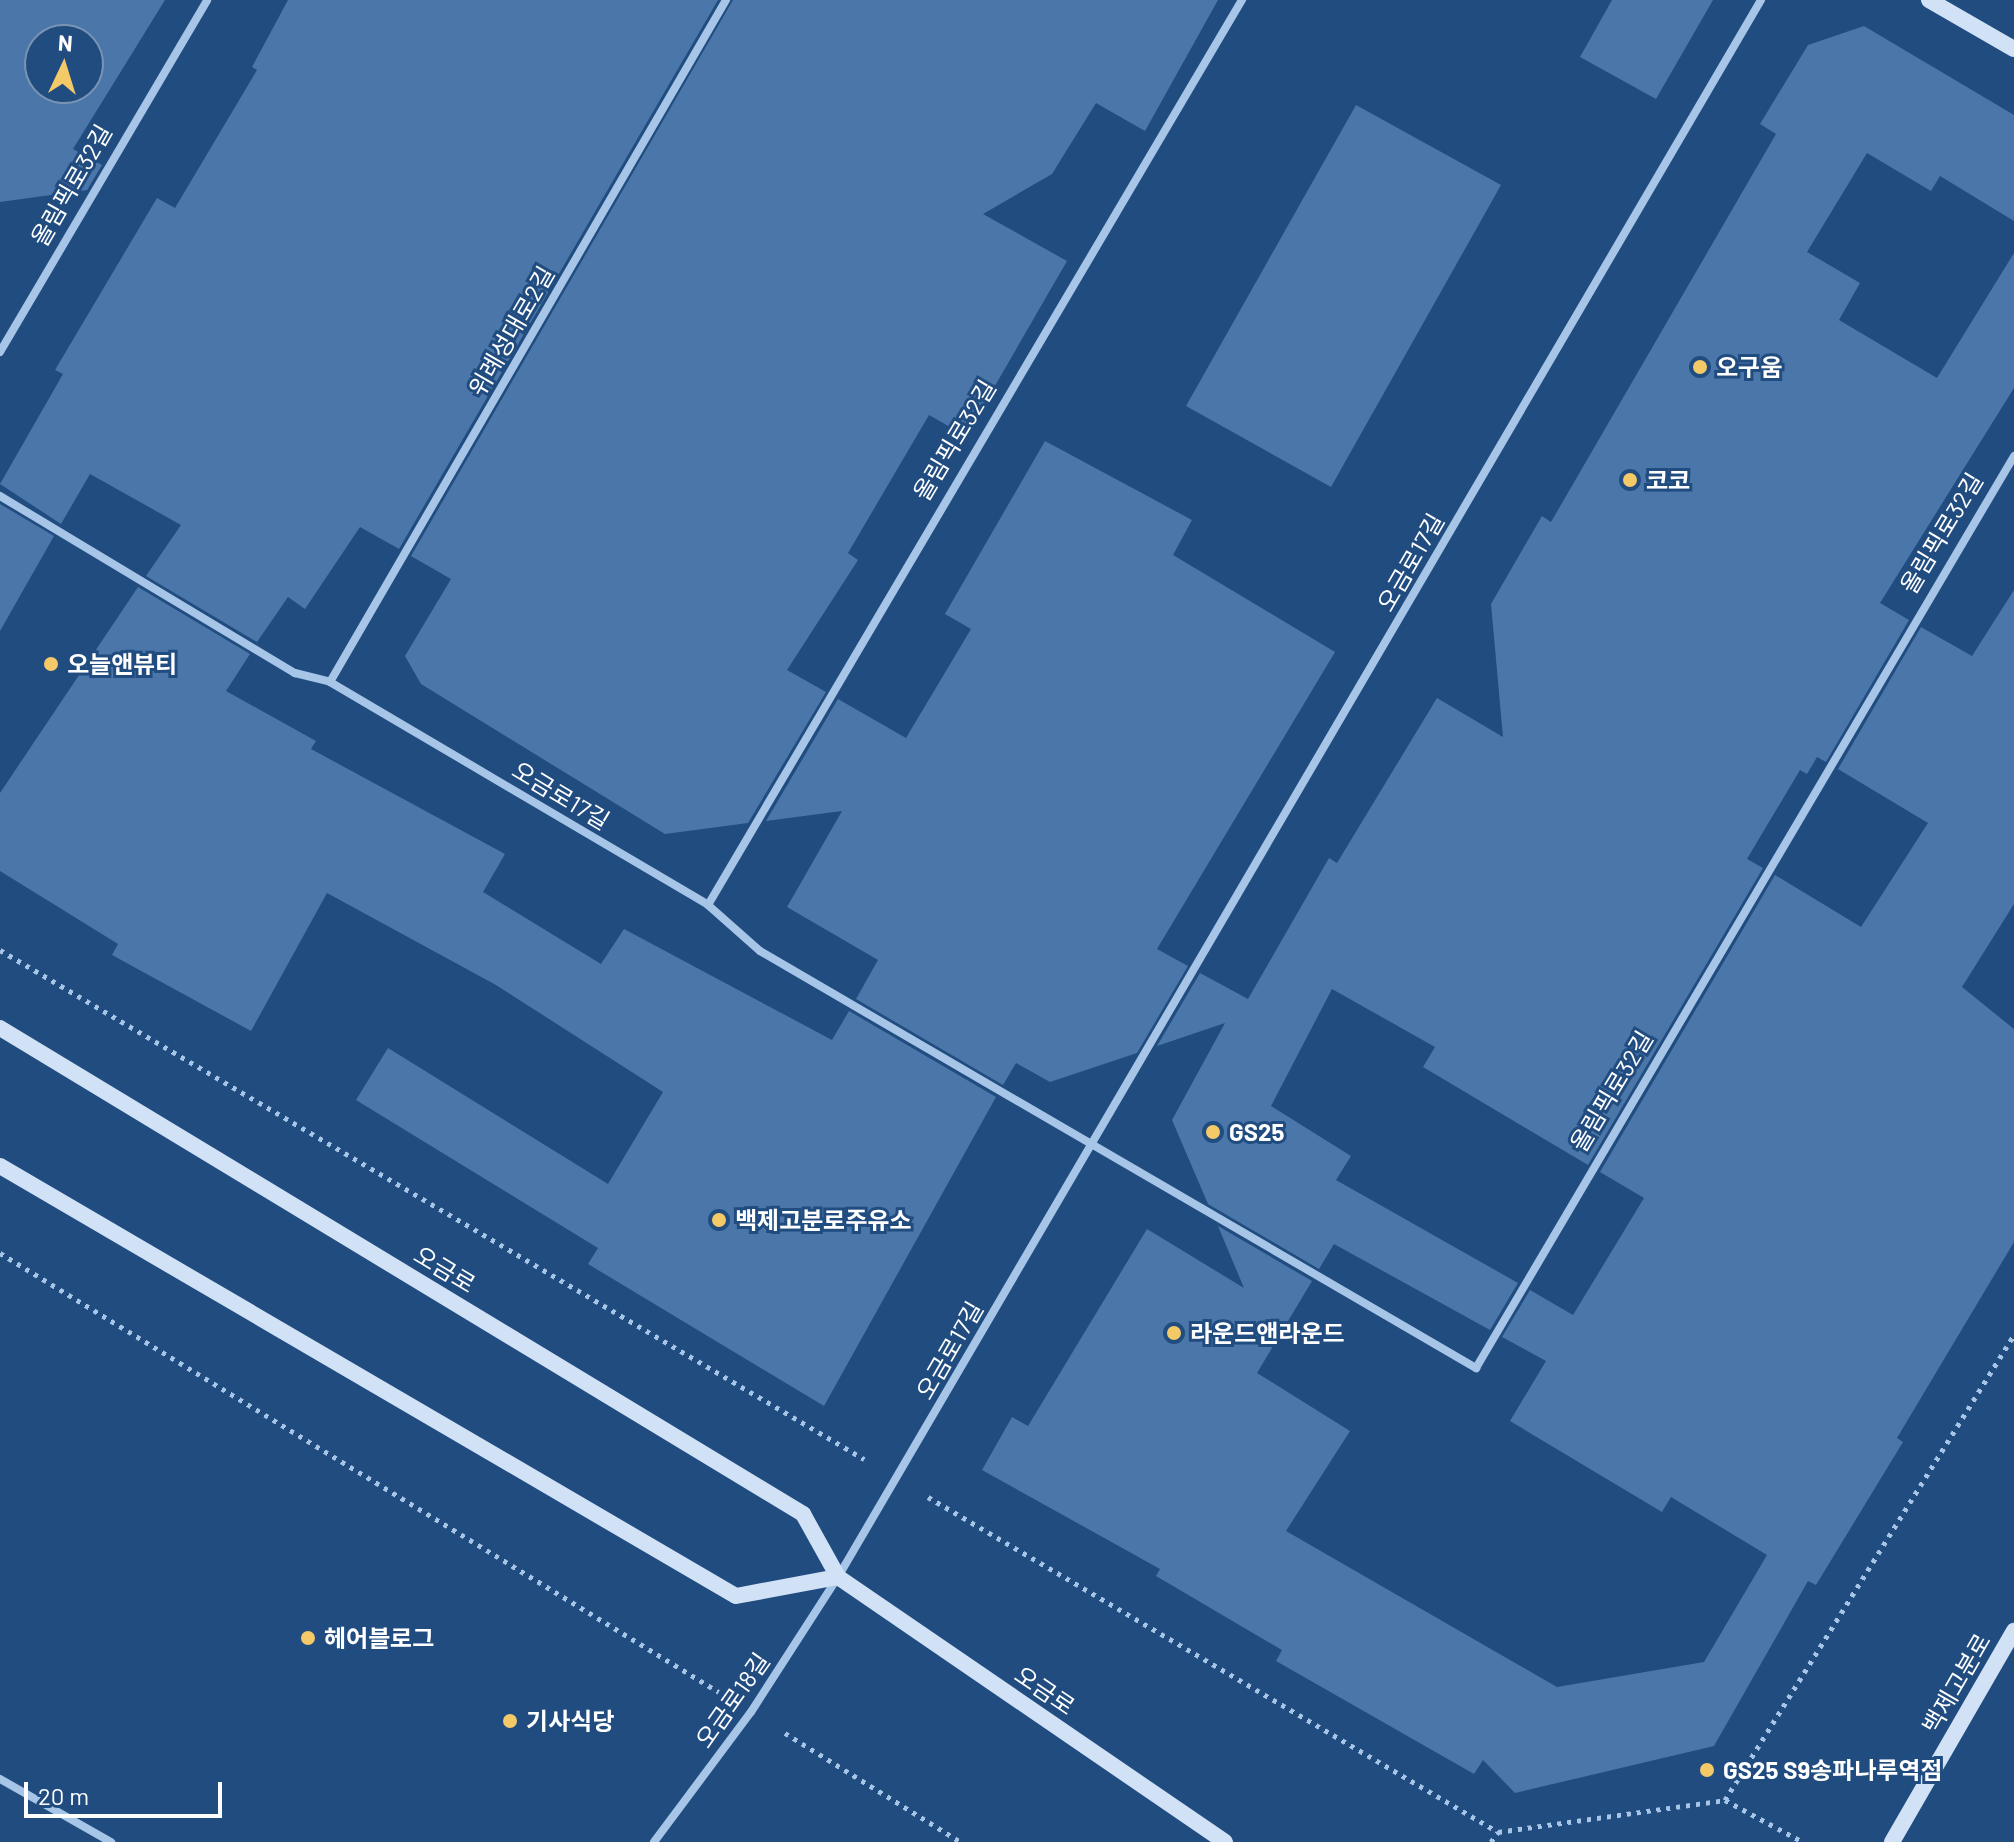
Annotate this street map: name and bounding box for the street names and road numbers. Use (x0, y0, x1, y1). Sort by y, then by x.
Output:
street label: 올림픽로32길 (25, 119, 117, 251)
street label: 위례성대로2길 (462, 261, 560, 401)
street label: 올림픽로32길 (907, 374, 1001, 506)
street label: 올림픽로32길 (1894, 467, 1988, 599)
street label: 오금로17길 (1371, 508, 1449, 616)
street label: 오금로17길 (507, 755, 615, 835)
street label: 올림픽로32길 (1564, 1025, 1658, 1157)
street label: 오금로 (409, 1240, 481, 1298)
street label: 오금로17길 (910, 1296, 988, 1404)
street label: 백제고분로 (1916, 1628, 1996, 1738)
street label: 오금로18길 (689, 1647, 775, 1753)
street label: 오금로 (1009, 1660, 1081, 1720)

